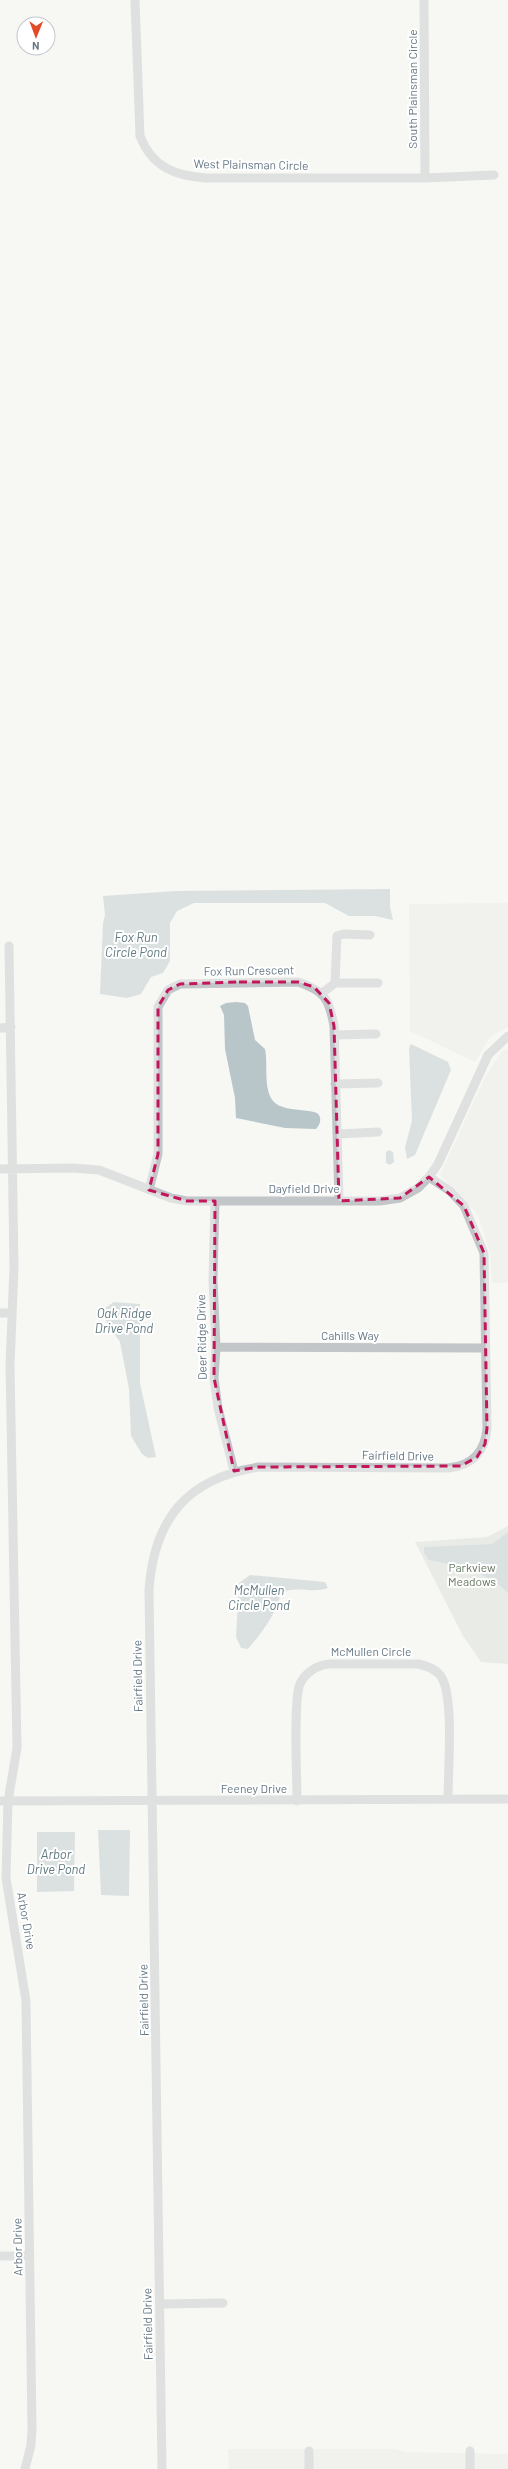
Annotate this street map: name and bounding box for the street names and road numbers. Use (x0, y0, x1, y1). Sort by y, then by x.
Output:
street label: South Plainsman Circle (405, 29, 419, 149)
street label: West Plainsman Circle (193, 156, 309, 172)
street label: Fox Run Crescent (204, 962, 294, 978)
street label: Dayfield Drive (268, 1181, 340, 1195)
street label: Deer Ridge Drive (193, 1294, 209, 1380)
street label: Cahills Way (321, 1328, 380, 1342)
street label: Fairfield Drive (362, 1447, 434, 1463)
street label: Fairfield Drive (129, 1640, 145, 1712)
street label: McMullen Circle (331, 1644, 411, 1658)
street label: Feeney Drive (221, 1781, 287, 1795)
street label: Arbor Drive (15, 1891, 39, 1951)
street label: Fairfield Drive (135, 1964, 151, 2036)
street label: Arbor Drive (9, 2218, 25, 2276)
street label: Fairfield Drive (139, 2288, 155, 2360)

